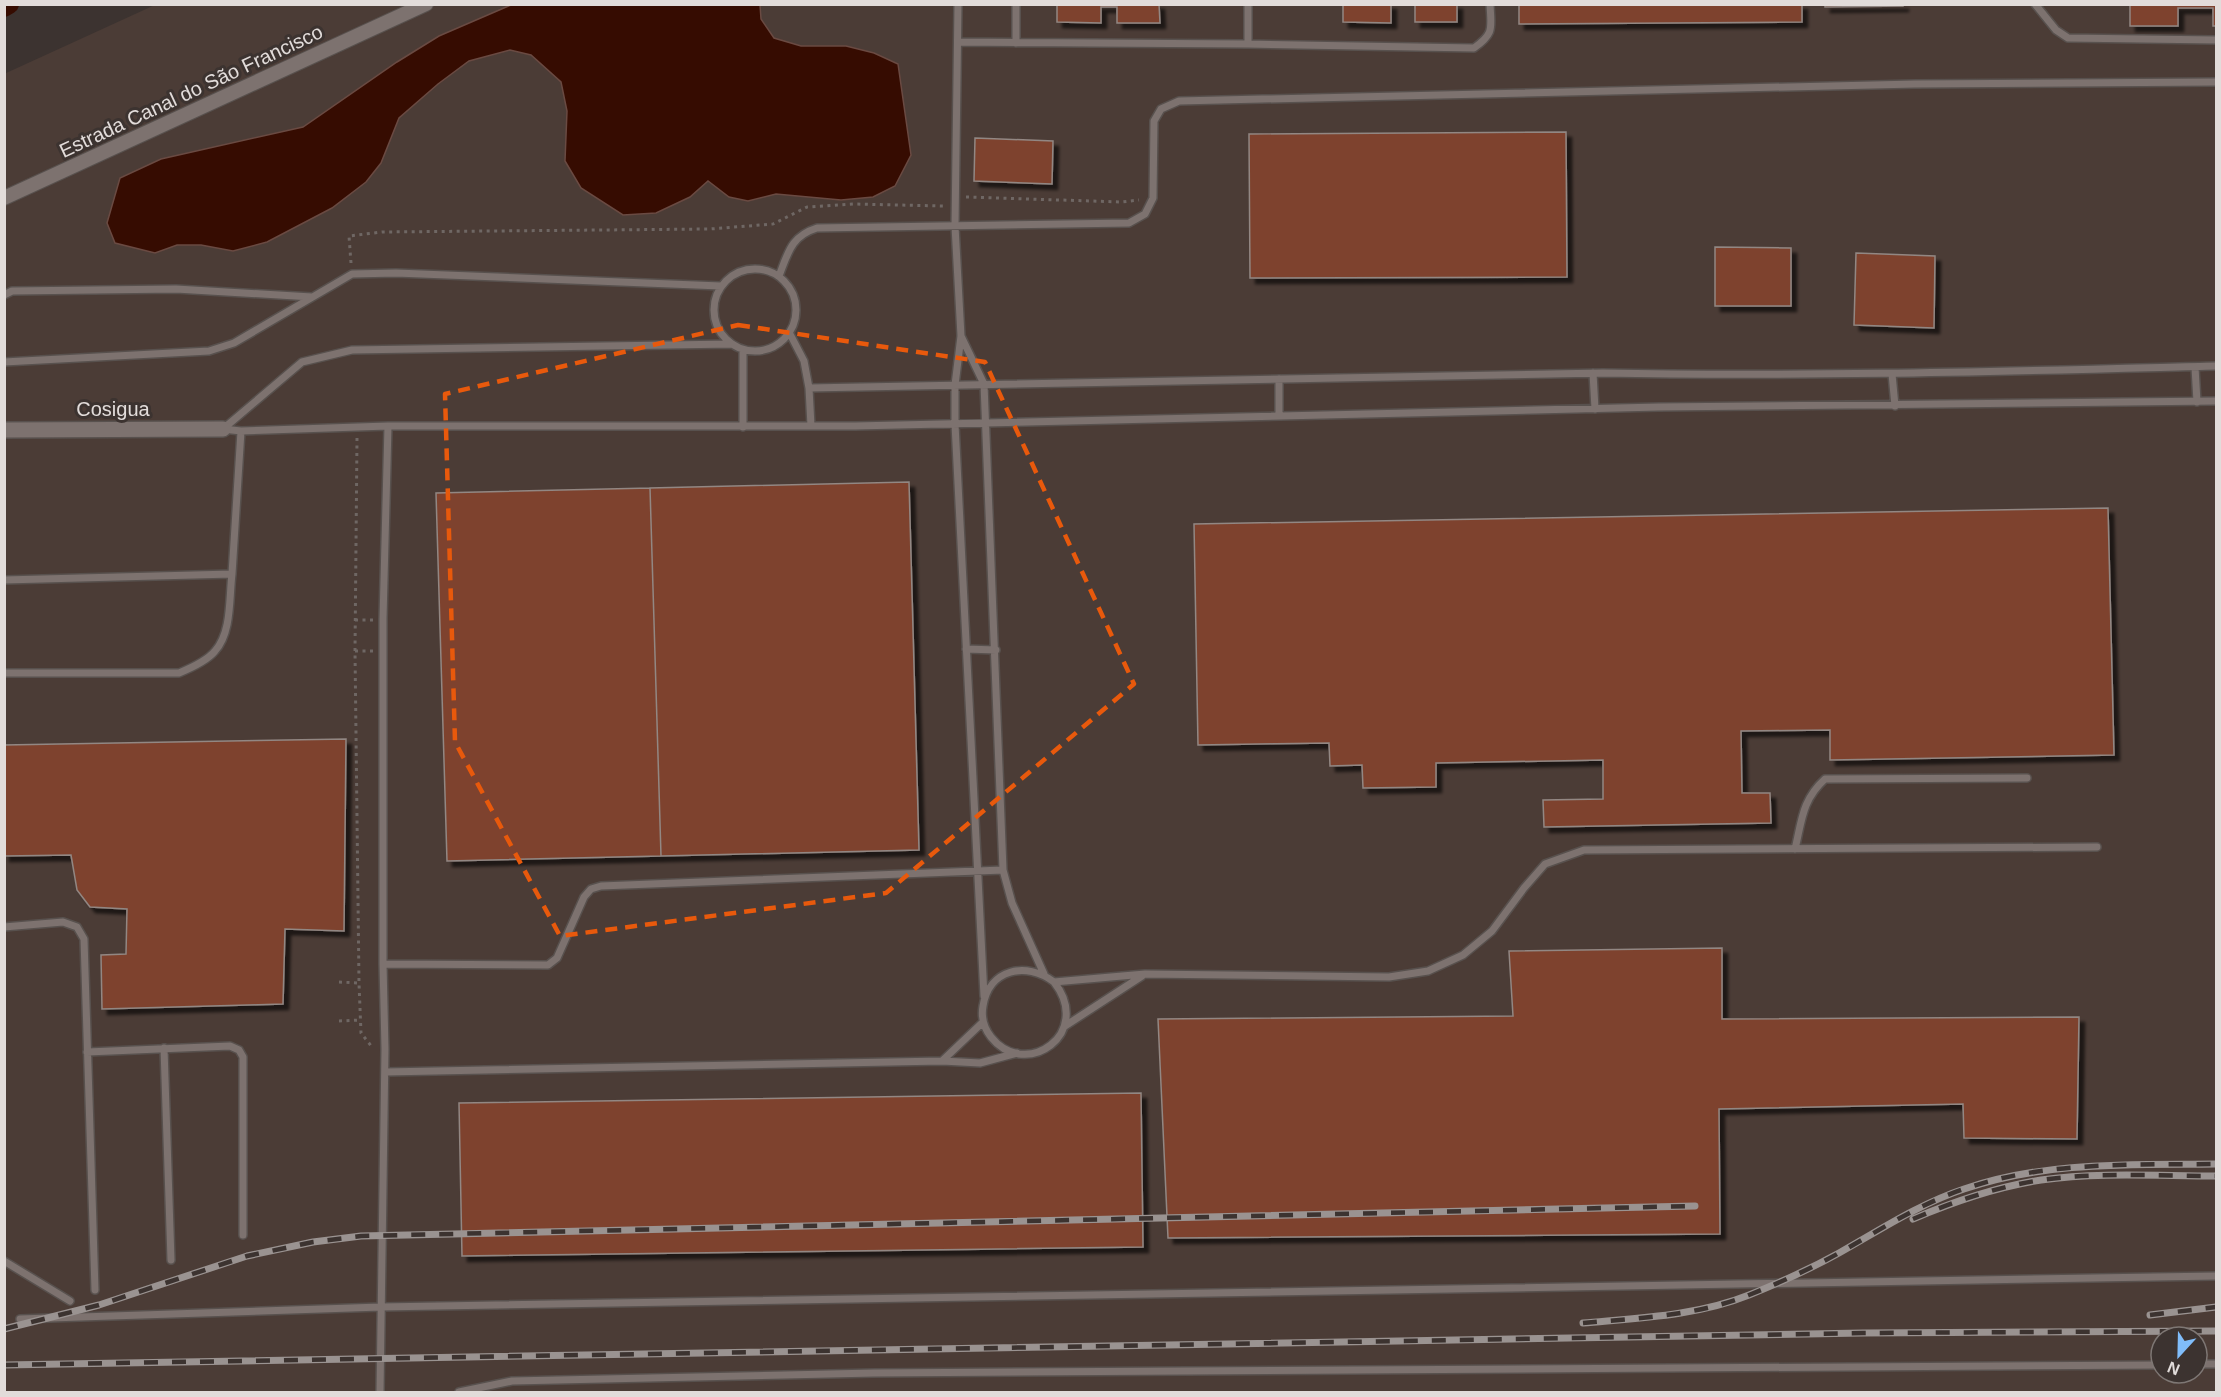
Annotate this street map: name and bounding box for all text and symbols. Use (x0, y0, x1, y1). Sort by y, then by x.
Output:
street label: Estrada Canal do São Francisco (56, 20, 326, 162)
street label: Cosigua (76, 398, 151, 420)
north arrow (2149, 1325, 2209, 1385)
text: N (2165, 1358, 2182, 1378)

